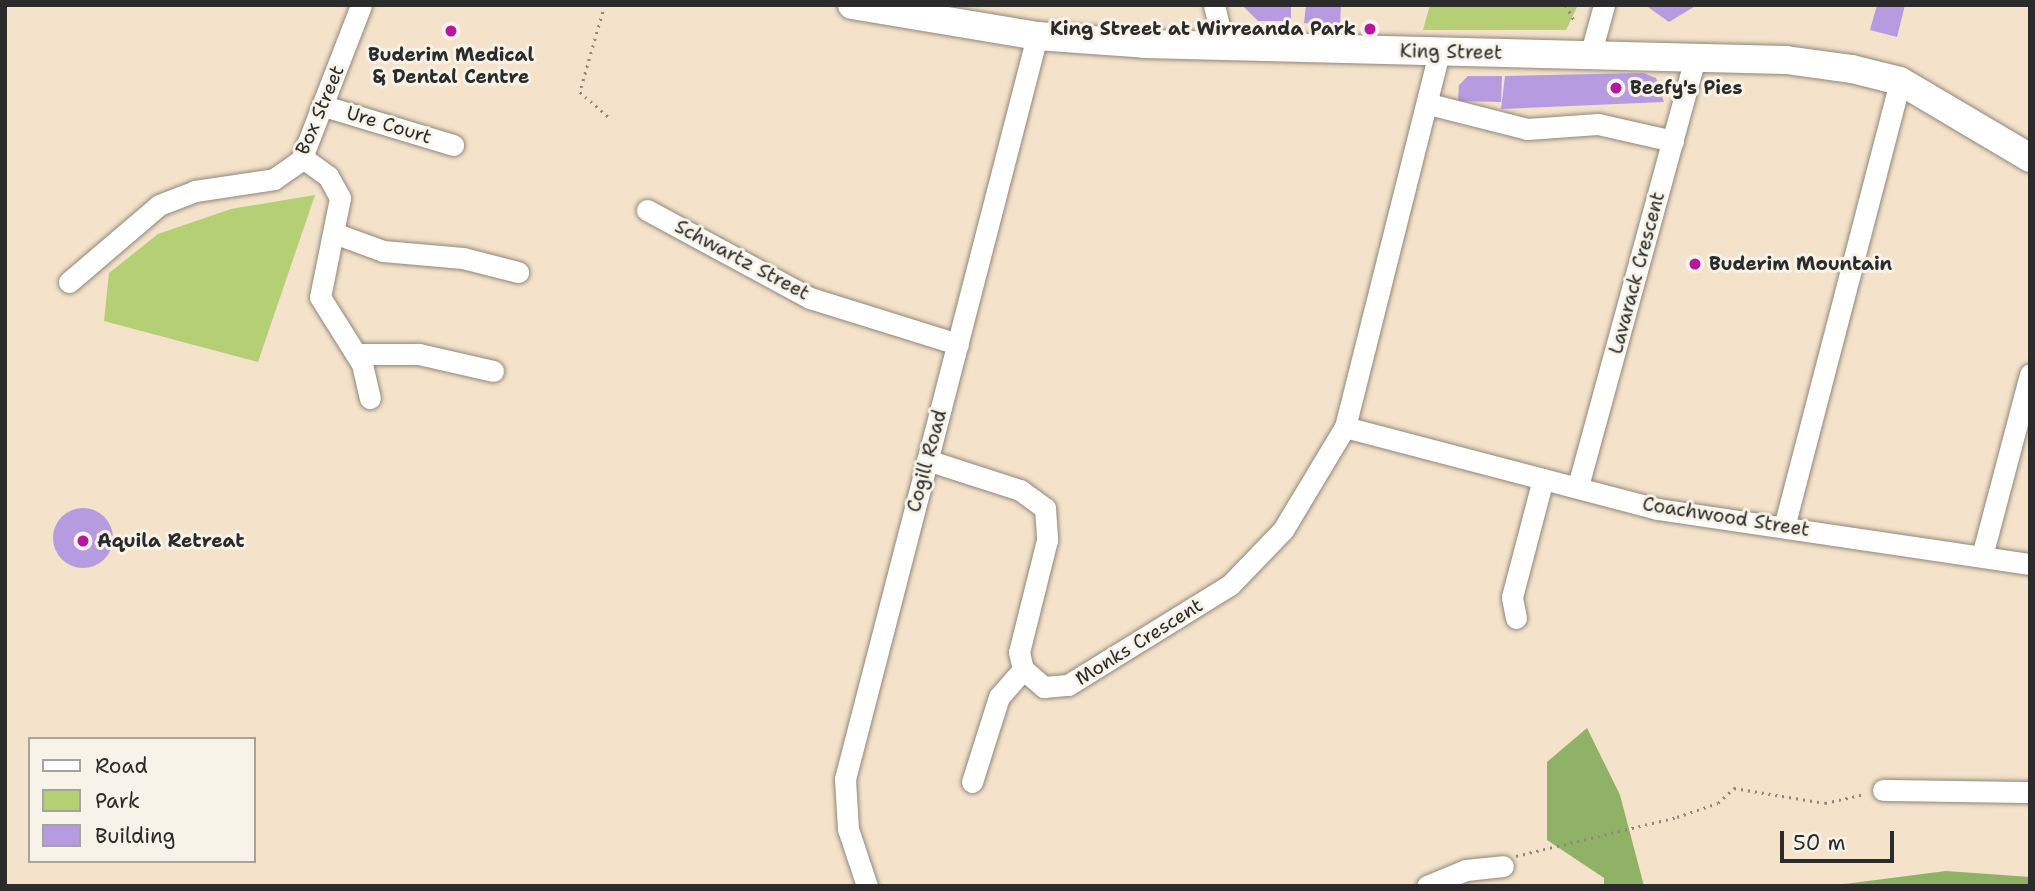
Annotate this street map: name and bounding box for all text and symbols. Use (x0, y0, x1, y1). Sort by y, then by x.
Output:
place label: King Street at Wirreanda Park (1050, 18, 1356, 40)
marker: Buderim Medical & Dental Centre (441, 21, 461, 41)
marker: King Street at Wirreanda Park (1362, 21, 1378, 37)
street label: King Street (1400, 40, 1502, 64)
place label: Buderim Medical & Dental Centre (368, 44, 534, 88)
street label: Box Street (291, 62, 349, 158)
place label: Beefy's Pies (1630, 77, 1743, 99)
marker: Beefy's Pies (1608, 80, 1624, 96)
street label: Ure Court (344, 101, 434, 149)
street label: Lavarack Crescent (1604, 190, 1670, 356)
street label: Schwartz Street (671, 215, 813, 305)
place label: Buderim Mountain (1709, 253, 1892, 275)
marker: Buderim Mountain (1687, 256, 1703, 272)
street label: Cogill Road (902, 407, 952, 515)
street label: Coachwood Street (1641, 493, 1811, 541)
place label: Aquila Retreat (97, 530, 245, 552)
marker: Aquila Retreat (75, 533, 91, 549)
street label: Monks Crescent (1071, 594, 1207, 690)
legend (28, 737, 256, 863)
text: Road (95, 752, 148, 780)
text: Park (95, 787, 140, 815)
scale bar (1783, 818, 1897, 862)
text: Building (95, 822, 175, 850)
text: 50 m (1793, 829, 1846, 857)

